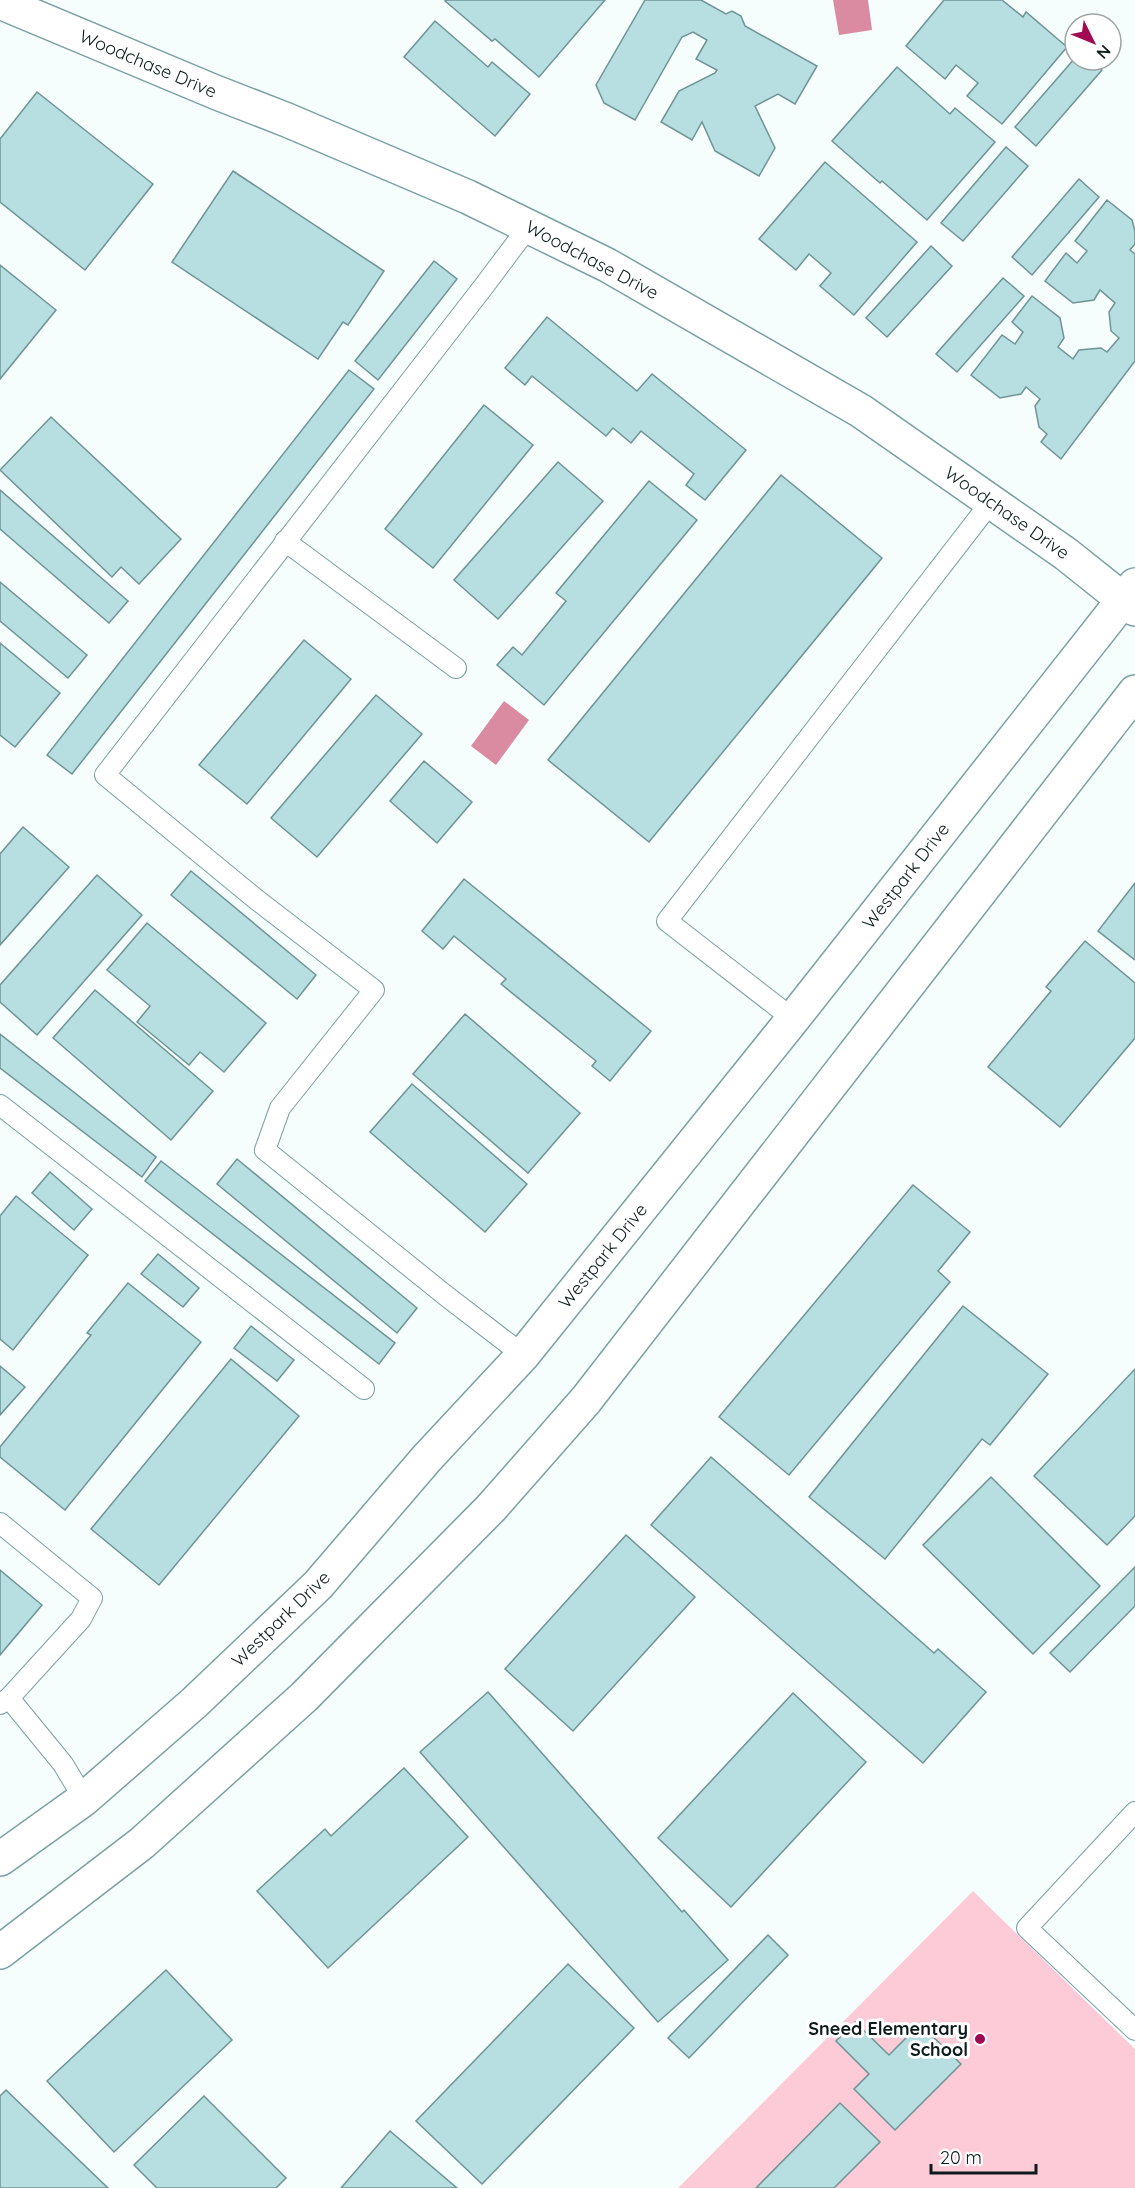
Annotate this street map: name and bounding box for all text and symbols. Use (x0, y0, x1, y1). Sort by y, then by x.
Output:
north arrow (1063, 12, 1123, 72)
street label: Woodchase Drive (76, 24, 220, 103)
text: N (1093, 41, 1115, 63)
street label: Woodchase Drive (522, 215, 663, 304)
street label: Woodchase Drive (940, 461, 1074, 564)
street label: Westpark Drive (857, 818, 954, 933)
street label: Westpark Drive (553, 1199, 652, 1313)
street label: Westpark Drive (226, 1566, 335, 1672)
place label: Sneed Elementary School (808, 2017, 968, 2061)
marker: Sneed Elementary School (973, 2032, 987, 2046)
scale bar (931, 2137, 1036, 2175)
text: 20 m (940, 2146, 982, 2169)

